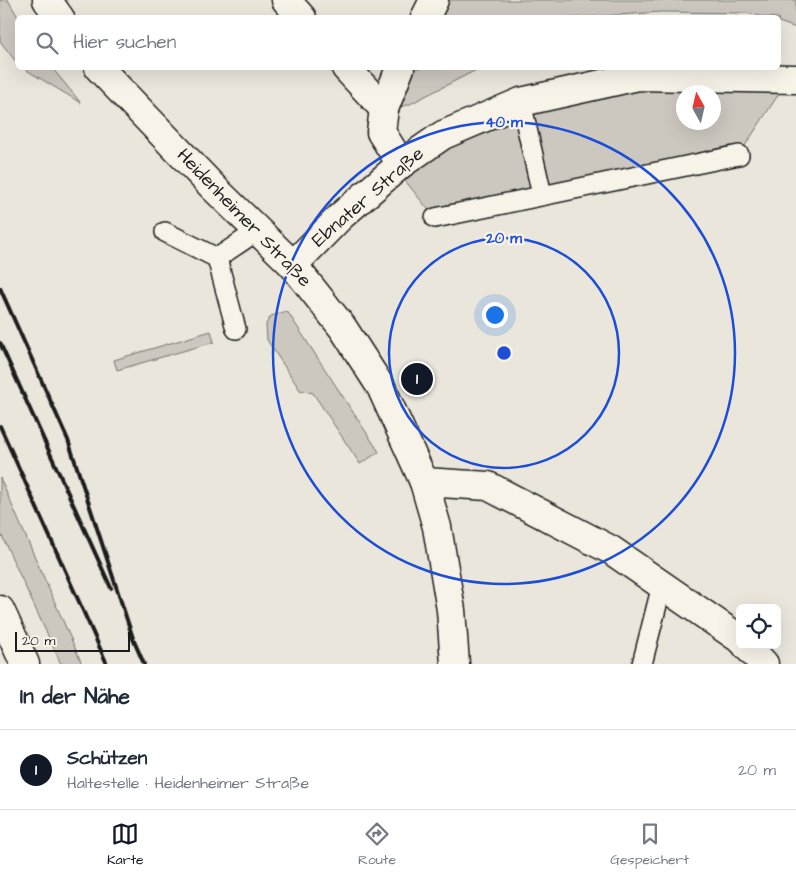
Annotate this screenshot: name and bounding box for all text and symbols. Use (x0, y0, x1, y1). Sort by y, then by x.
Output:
search box (15, 15, 781, 70)
icon: search (33, 29, 61, 57)
text: Hier suchen (73, 29, 176, 56)
north arrow (676, 85, 721, 130)
text: 40 m (485, 112, 523, 133)
street label: Ebnater Straße (306, 141, 430, 253)
street label: Heidenheimer Straße (170, 143, 318, 293)
text: 20 m (485, 228, 522, 249)
your location (482, 302, 508, 328)
centre of rings (495, 344, 513, 362)
pin: 1 (401, 360, 433, 398)
map controls (736, 604, 781, 649)
button: locate (736, 604, 781, 649)
scale bar (15, 629, 130, 652)
text: 20 m (22, 631, 55, 651)
text: In der Nähe (20, 682, 130, 711)
text: Schützen (67, 745, 147, 772)
text: 1 (35, 759, 37, 781)
text: 20 m (738, 759, 776, 781)
text: Haltestelle · Heidenheimer Straße (67, 772, 309, 794)
tab: Karte (107, 820, 144, 870)
tab: Route (358, 820, 396, 870)
tab: Gespeichert (610, 820, 689, 870)

